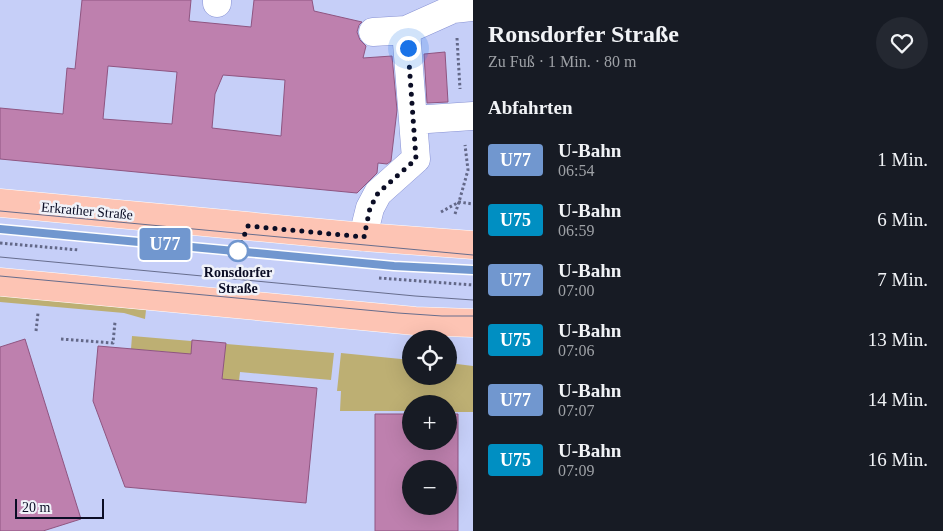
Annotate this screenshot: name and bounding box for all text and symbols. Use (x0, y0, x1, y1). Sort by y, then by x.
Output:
button: heart (876, 17, 928, 69)
text: Ronsdorfer Straße (488, 21, 679, 47)
your location (396, 36, 421, 61)
text: Zu Fuß · 1 Min. · 80 m (488, 53, 636, 70)
text: Abfahrten (488, 97, 572, 118)
text: U-Bahn (558, 140, 621, 161)
text: 1 Min. (877, 149, 928, 170)
text: U77 (500, 150, 531, 170)
text: 06:54 (558, 162, 594, 179)
street label: Erkrather Straße (40, 200, 134, 222)
text: U-Bahn (558, 200, 621, 221)
text: 6 Min. (877, 209, 928, 230)
text: U75 (500, 210, 531, 230)
text: 06:59 (558, 222, 594, 239)
line badge: U77 (136, 228, 194, 260)
text: U77 (150, 234, 181, 254)
marker: Ronsdorfer Straße (227, 240, 249, 262)
text: U-Bahn (558, 260, 621, 281)
place label: Ronsdorfer Straße (204, 265, 272, 296)
text: 7 Min. (877, 269, 928, 290)
text: U77 (500, 270, 531, 290)
text: 07:00 (558, 282, 594, 299)
text: U-Bahn (558, 320, 621, 341)
text: 13 Min. (868, 329, 928, 350)
map controls (402, 330, 457, 515)
button: locate (402, 330, 457, 385)
text: U75 (500, 330, 531, 350)
text: 07:06 (558, 342, 594, 359)
text: U-Bahn (558, 380, 621, 401)
text: 14 Min. (868, 389, 928, 410)
text: U77 (500, 390, 531, 410)
button: + (402, 395, 457, 450)
text: 07:07 (558, 402, 594, 419)
text: U-Bahn (558, 440, 621, 461)
text: 16 Min. (868, 449, 928, 470)
text: U75 (500, 450, 531, 470)
button: − (402, 460, 457, 515)
text: 07:09 (558, 462, 594, 479)
scale bar (15, 496, 104, 519)
text: 20 m (22, 500, 50, 515)

